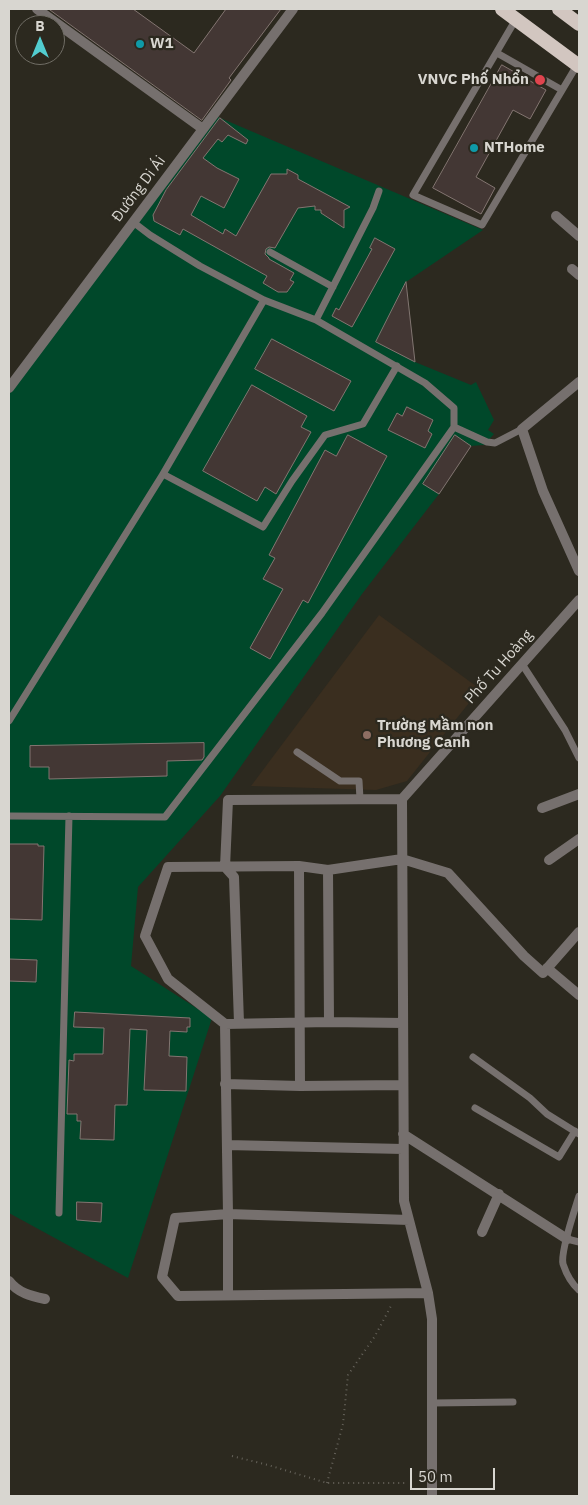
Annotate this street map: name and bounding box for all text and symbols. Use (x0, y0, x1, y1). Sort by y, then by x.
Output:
north arrow (15, 15, 65, 65)
text: B (35, 17, 45, 35)
place label: W1 (150, 35, 174, 53)
marker: W1 (134, 38, 146, 50)
place label: VNVC Phố Nhổn (418, 71, 529, 89)
marker: VNVC Phố Nhổn (533, 73, 547, 87)
place label: NTHome (484, 139, 545, 157)
marker: NTHome (468, 142, 480, 154)
street label: Đường Di Ái (108, 153, 170, 225)
street label: Phố Tu Hoàng (461, 626, 537, 708)
place label: Trường Mầm non Phương Canh (377, 717, 493, 752)
marker: Trường Mầm non Phương Canh (361, 729, 373, 741)
scale bar (413, 1458, 498, 1490)
text: 50 m (418, 1467, 453, 1486)

